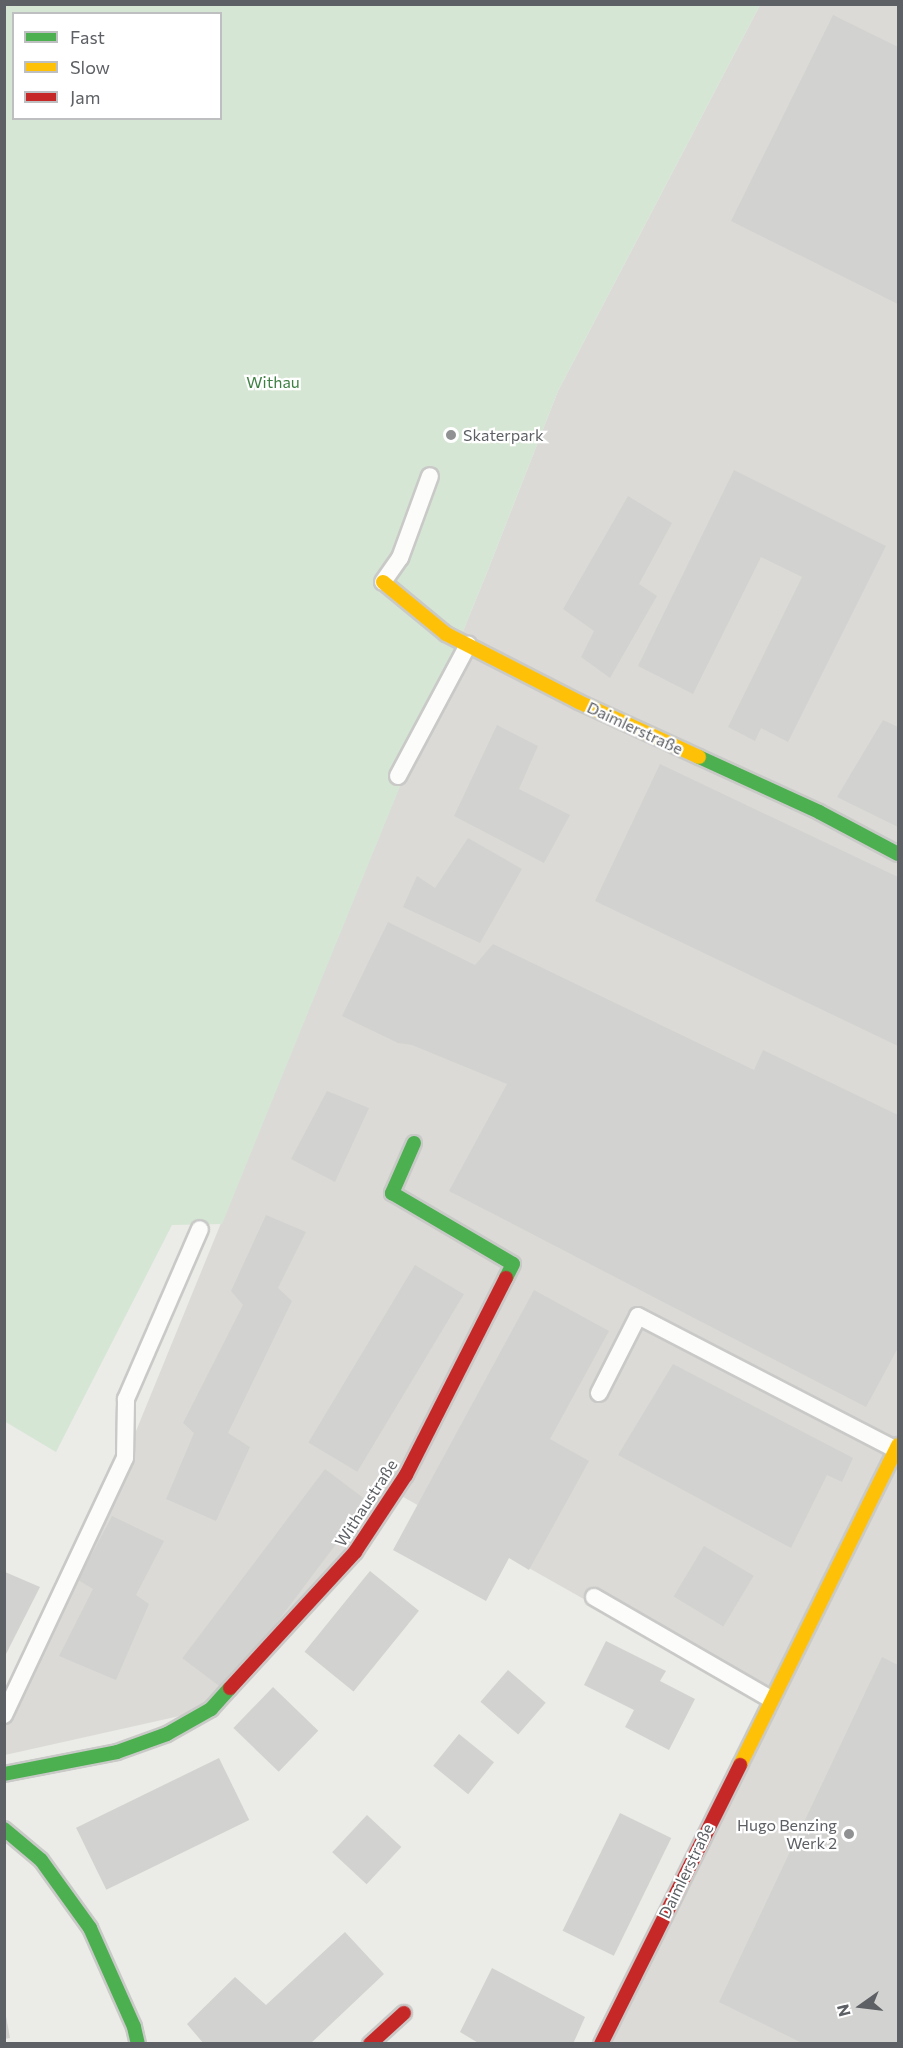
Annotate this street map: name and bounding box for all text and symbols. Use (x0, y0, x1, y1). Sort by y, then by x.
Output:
legend (12, 12, 222, 120)
text: Fast (70, 26, 105, 48)
text: Slow (70, 56, 110, 78)
text: Jam (70, 86, 100, 108)
park label: Withau (246, 372, 300, 392)
place label: Skaterpark (463, 425, 544, 445)
marker: Skaterpark (444, 428, 458, 442)
street label: Daimlerstraße (584, 697, 686, 759)
street label: Withaustraße (331, 1456, 401, 1550)
place label: Hugo Benzing Werk 2 (737, 1815, 837, 1853)
street label: Daimlerstraße (655, 1820, 717, 1922)
marker: Hugo Benzing Werk 2 (842, 1827, 856, 1841)
north arrow (831, 1976, 891, 2036)
text: N (832, 2002, 854, 2019)

